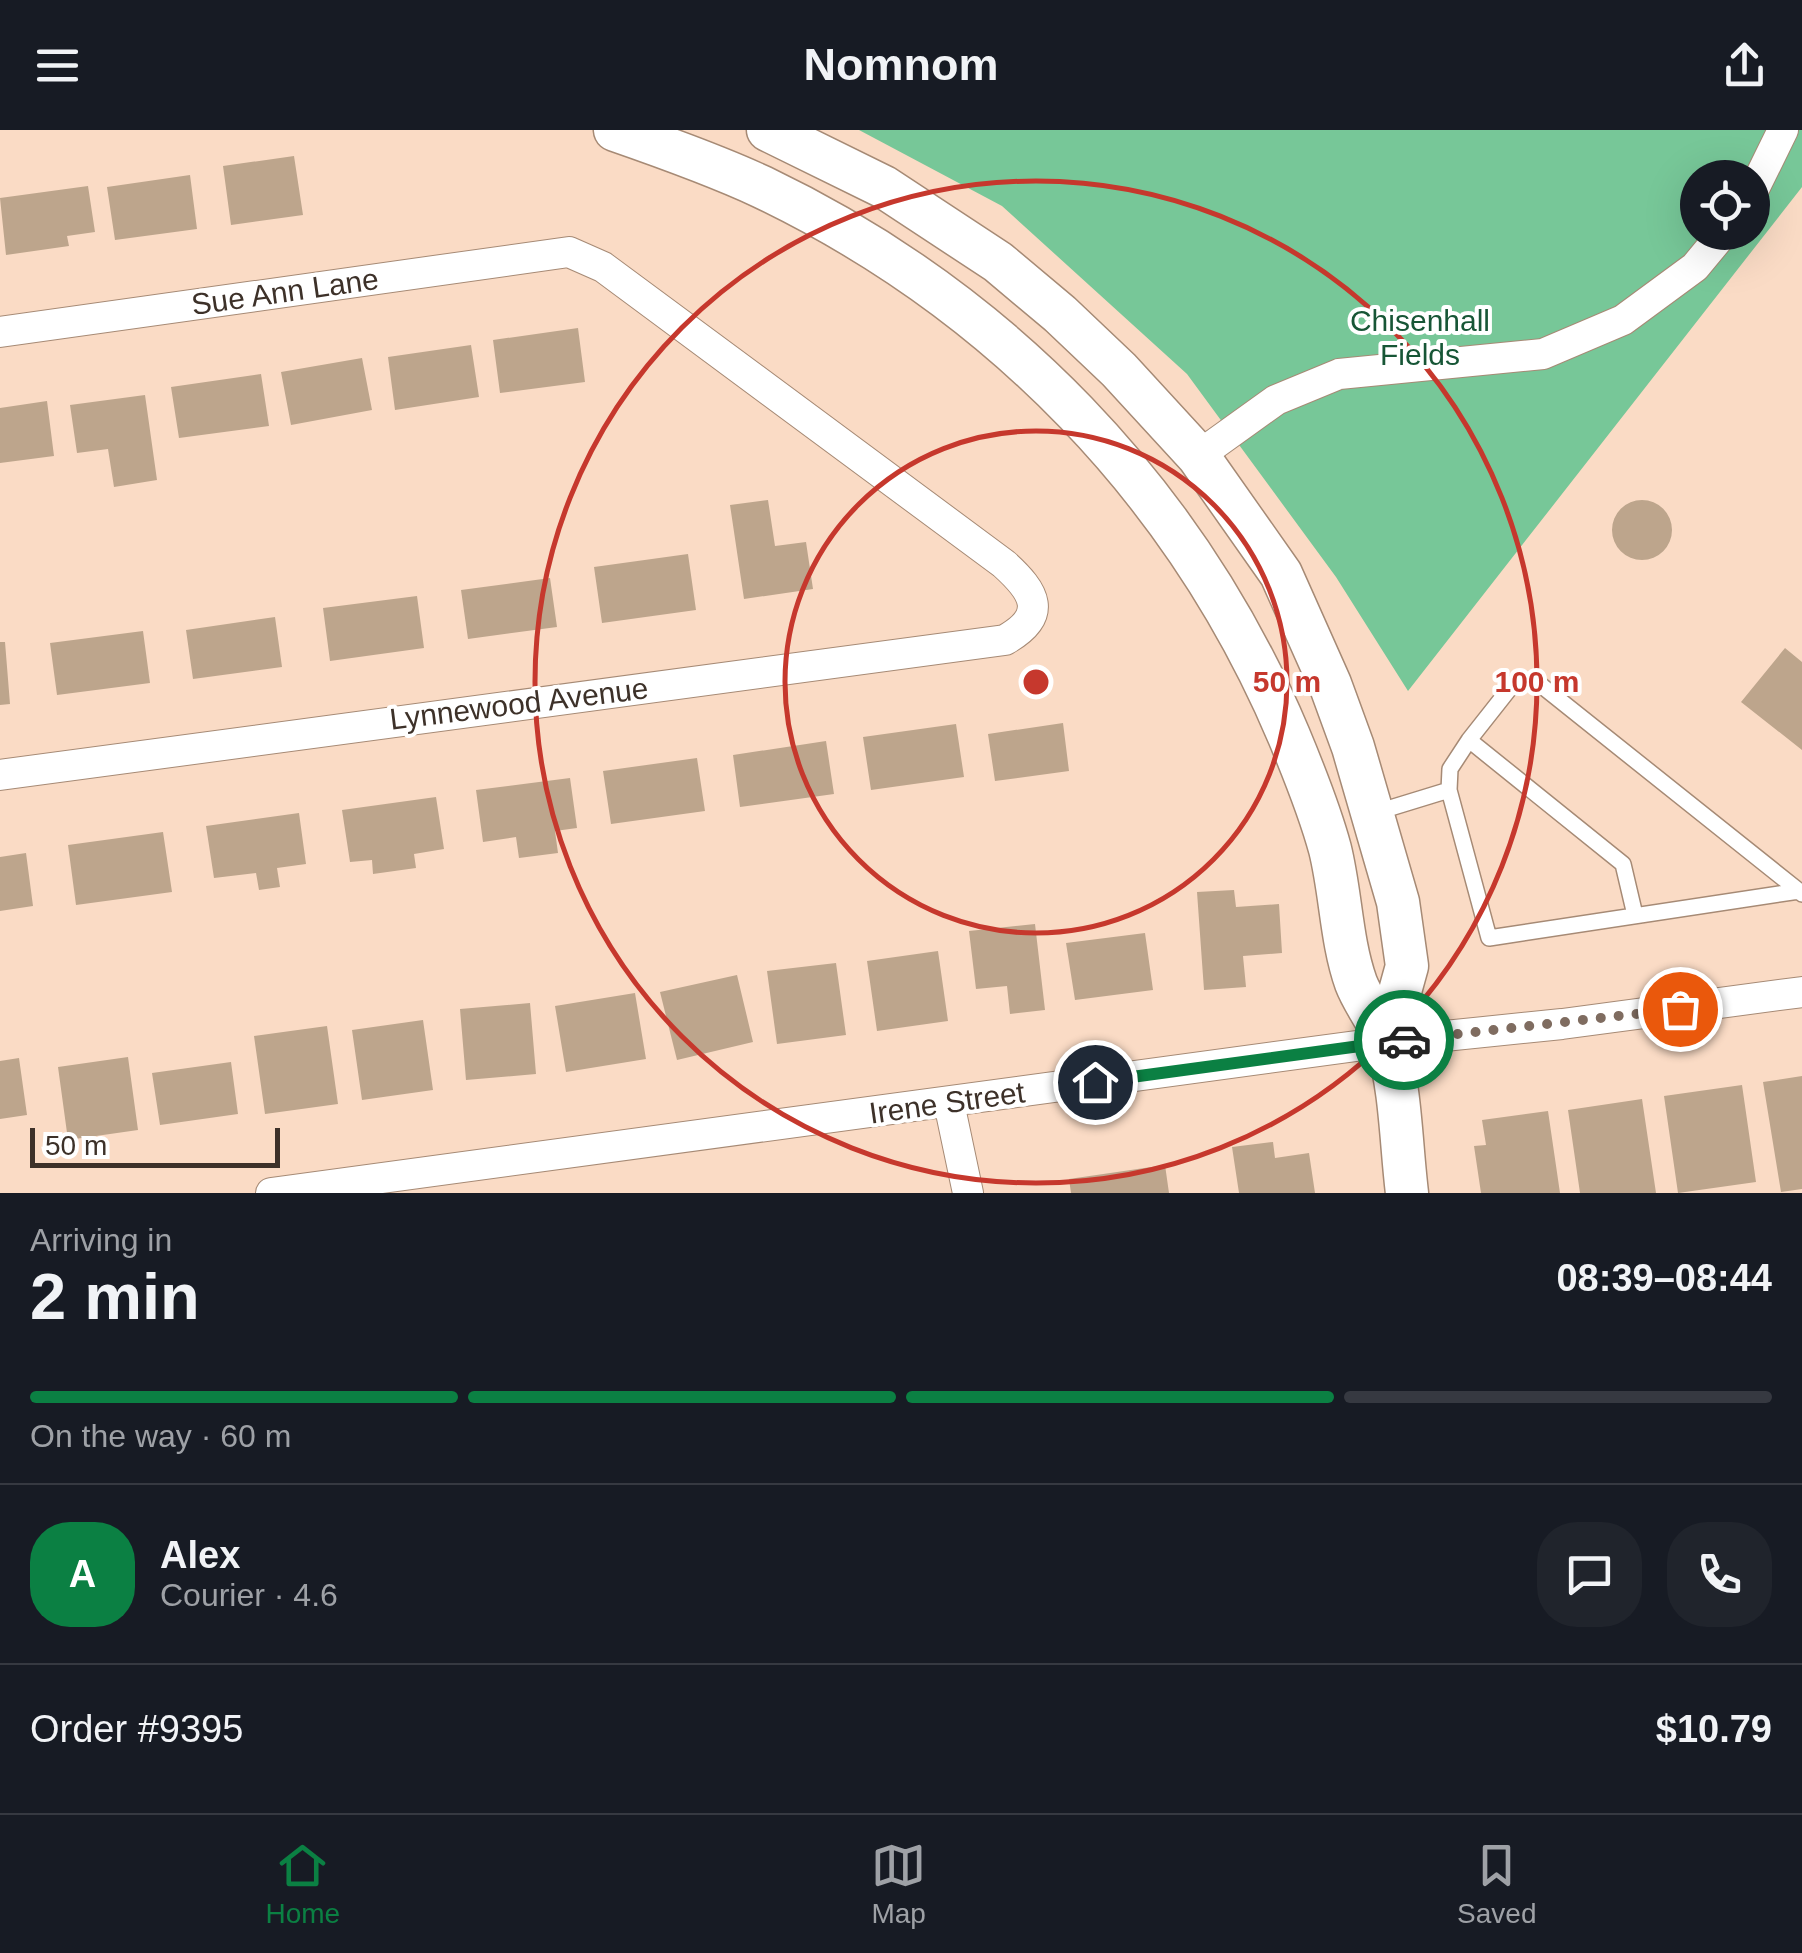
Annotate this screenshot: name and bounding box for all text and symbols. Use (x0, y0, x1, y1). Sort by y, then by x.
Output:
icon: menu (30, 38, 85, 93)
icon: share (1717, 38, 1772, 93)
text: Nomnom (804, 39, 999, 90)
map controls (1680, 160, 1770, 250)
button: locate (1680, 160, 1770, 250)
street label: Sue Ann Lane (189, 262, 381, 321)
park label: Chisenhall Fields (1350, 304, 1490, 371)
centre of rings (1018, 664, 1054, 700)
text: 50 m (1253, 665, 1321, 698)
text: 100 m (1494, 665, 1580, 698)
street label: Lynnewood Avenue (388, 671, 650, 736)
pin (1638, 967, 1723, 1052)
icon: bag (1653, 982, 1708, 1037)
courier (1354, 990, 1454, 1090)
icon: car (1377, 1013, 1432, 1068)
pin (1053, 1040, 1138, 1125)
icon: home (1068, 1055, 1123, 1110)
street label: Irene Street (867, 1075, 1027, 1130)
scale bar (30, 1123, 280, 1168)
text: 50 m (45, 1130, 107, 1161)
text: Arriving in (30, 1222, 172, 1258)
text: 08:39–08:44 (1556, 1257, 1772, 1299)
text: 2 min (30, 1260, 200, 1333)
text: On the way · 60 m (30, 1418, 291, 1454)
button: chat (1537, 1522, 1642, 1627)
button: phone (1667, 1522, 1772, 1627)
text: Alex (160, 1534, 240, 1576)
text: A (69, 1553, 96, 1595)
text: Courier · 4.6 (160, 1577, 338, 1613)
text: Order #9395 (30, 1708, 243, 1750)
text: $10.79 (1656, 1708, 1772, 1750)
tab: Home (265, 1838, 340, 1930)
tab: Map (871, 1838, 926, 1930)
tab: Saved (1457, 1838, 1536, 1930)

